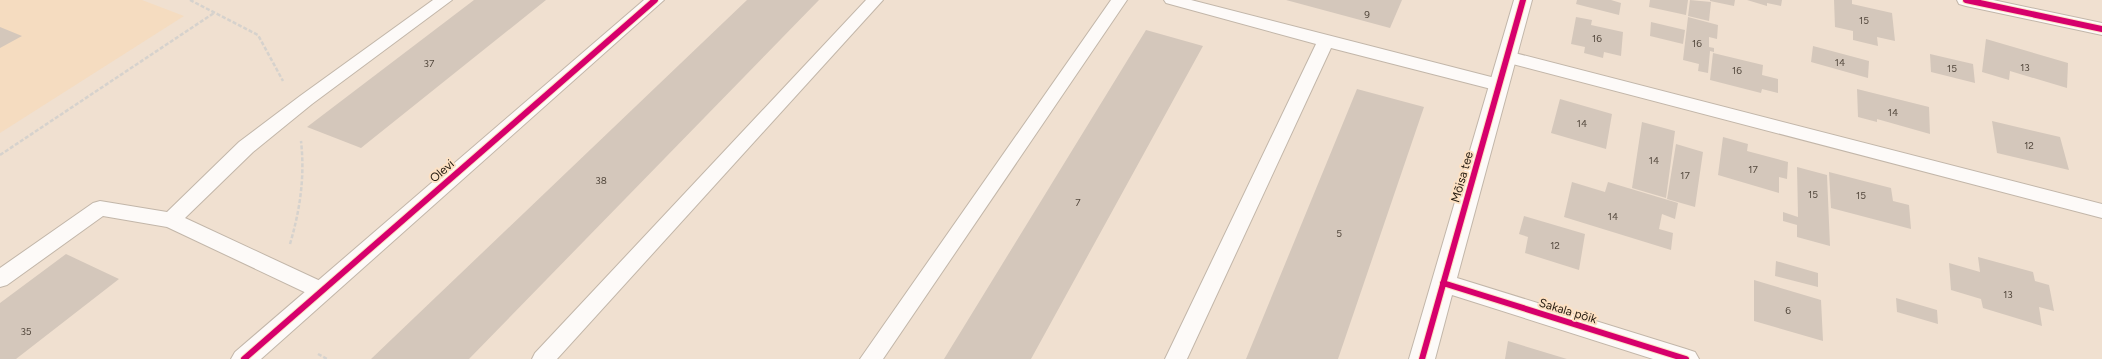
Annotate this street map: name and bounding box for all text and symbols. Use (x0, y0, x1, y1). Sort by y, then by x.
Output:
house number: 9 (1364, 8, 1370, 21)
house number: 15 (1859, 14, 1869, 27)
house number: 16 (1592, 32, 1602, 45)
house number: 16 (1692, 37, 1702, 50)
house number: 14 (1835, 56, 1845, 69)
house number: 37 (424, 57, 435, 70)
house number: 13 (2020, 61, 2030, 74)
house number: 15 (1947, 62, 1957, 75)
house number: 16 (1732, 64, 1742, 77)
house number: 14 (1888, 106, 1898, 119)
house number: 14 (1577, 117, 1587, 130)
house number: 12 (2024, 139, 2034, 152)
street label: Mõisa tee (1448, 150, 1476, 204)
house number: 14 (1649, 154, 1659, 167)
street label: Olevi (427, 157, 457, 185)
house number: 17 (1748, 163, 1758, 176)
house number: 17 (1680, 169, 1690, 182)
house number: 38 (595, 174, 607, 187)
house number: 15 (1808, 188, 1818, 201)
house number: 15 (1856, 189, 1866, 202)
house number: 7 (1075, 196, 1081, 209)
house number: 14 (1608, 210, 1618, 223)
house number: 5 (1336, 227, 1342, 240)
house number: 12 (1550, 239, 1560, 252)
house number: 13 (2003, 288, 2013, 301)
street label: Sakala põik (1537, 296, 1599, 326)
house number: 6 (1785, 304, 1791, 317)
house number: 35 (20, 325, 32, 338)

